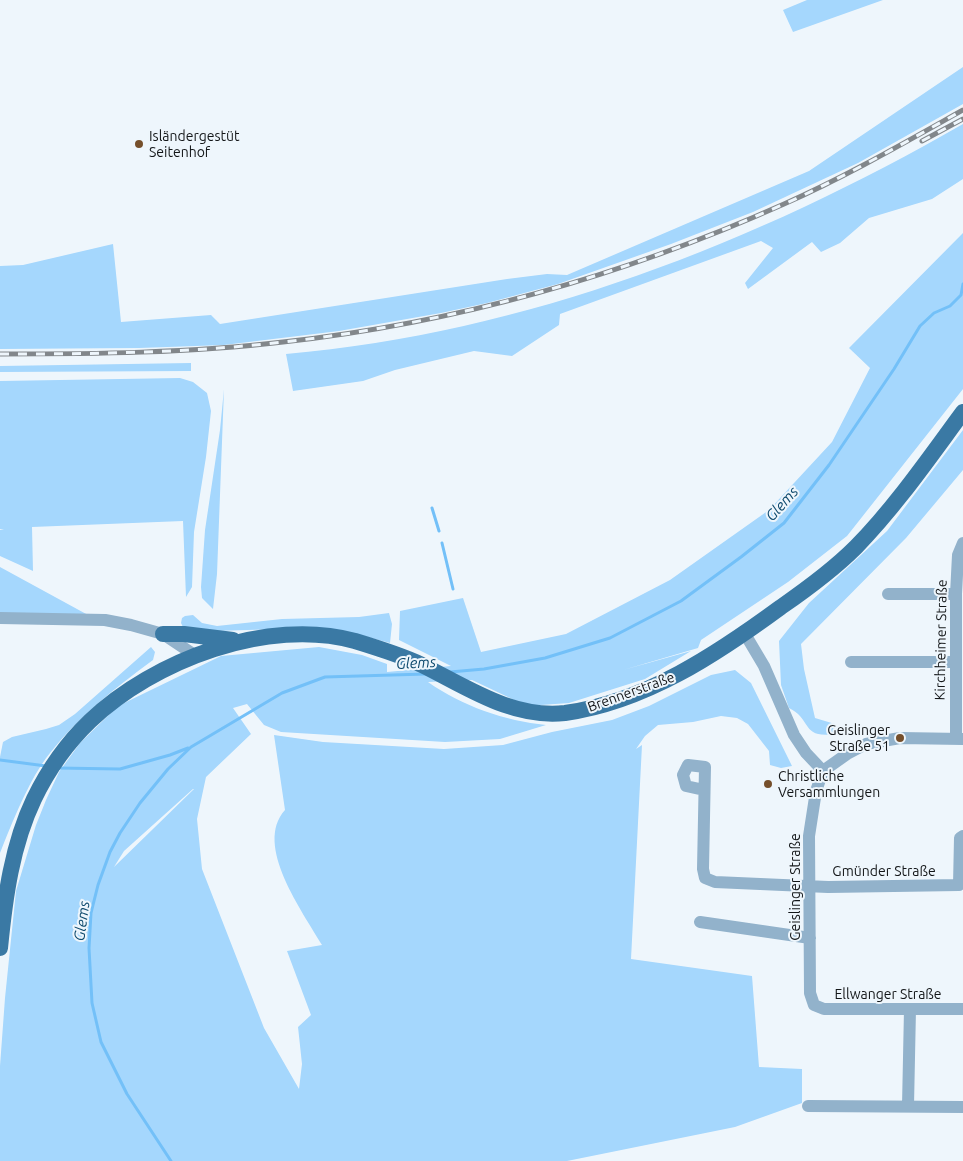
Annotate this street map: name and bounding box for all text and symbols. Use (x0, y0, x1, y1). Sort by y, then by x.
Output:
place label: Isländergestüt Seitenhof (149, 128, 240, 160)
marker: Isländergestüt Seitenhof (133, 138, 145, 150)
water label: Glems (762, 483, 802, 525)
street label: Kirchheimer Straße (932, 579, 950, 701)
water label: Glems (395, 653, 437, 673)
street label: Brennerstraße (585, 669, 677, 715)
place label: Geislinger Straße 51 (827, 722, 890, 754)
marker: Geislinger Straße 51 (894, 732, 906, 744)
place label: Christliche Versammlungen (778, 768, 880, 800)
marker: Christliche Versammlungen (762, 778, 774, 790)
street label: Geislinger Straße (787, 833, 803, 941)
street label: Gmünder Straße (832, 863, 936, 879)
water label: Glems (70, 900, 94, 942)
street label: Ellwanger Straße (834, 986, 942, 1002)

